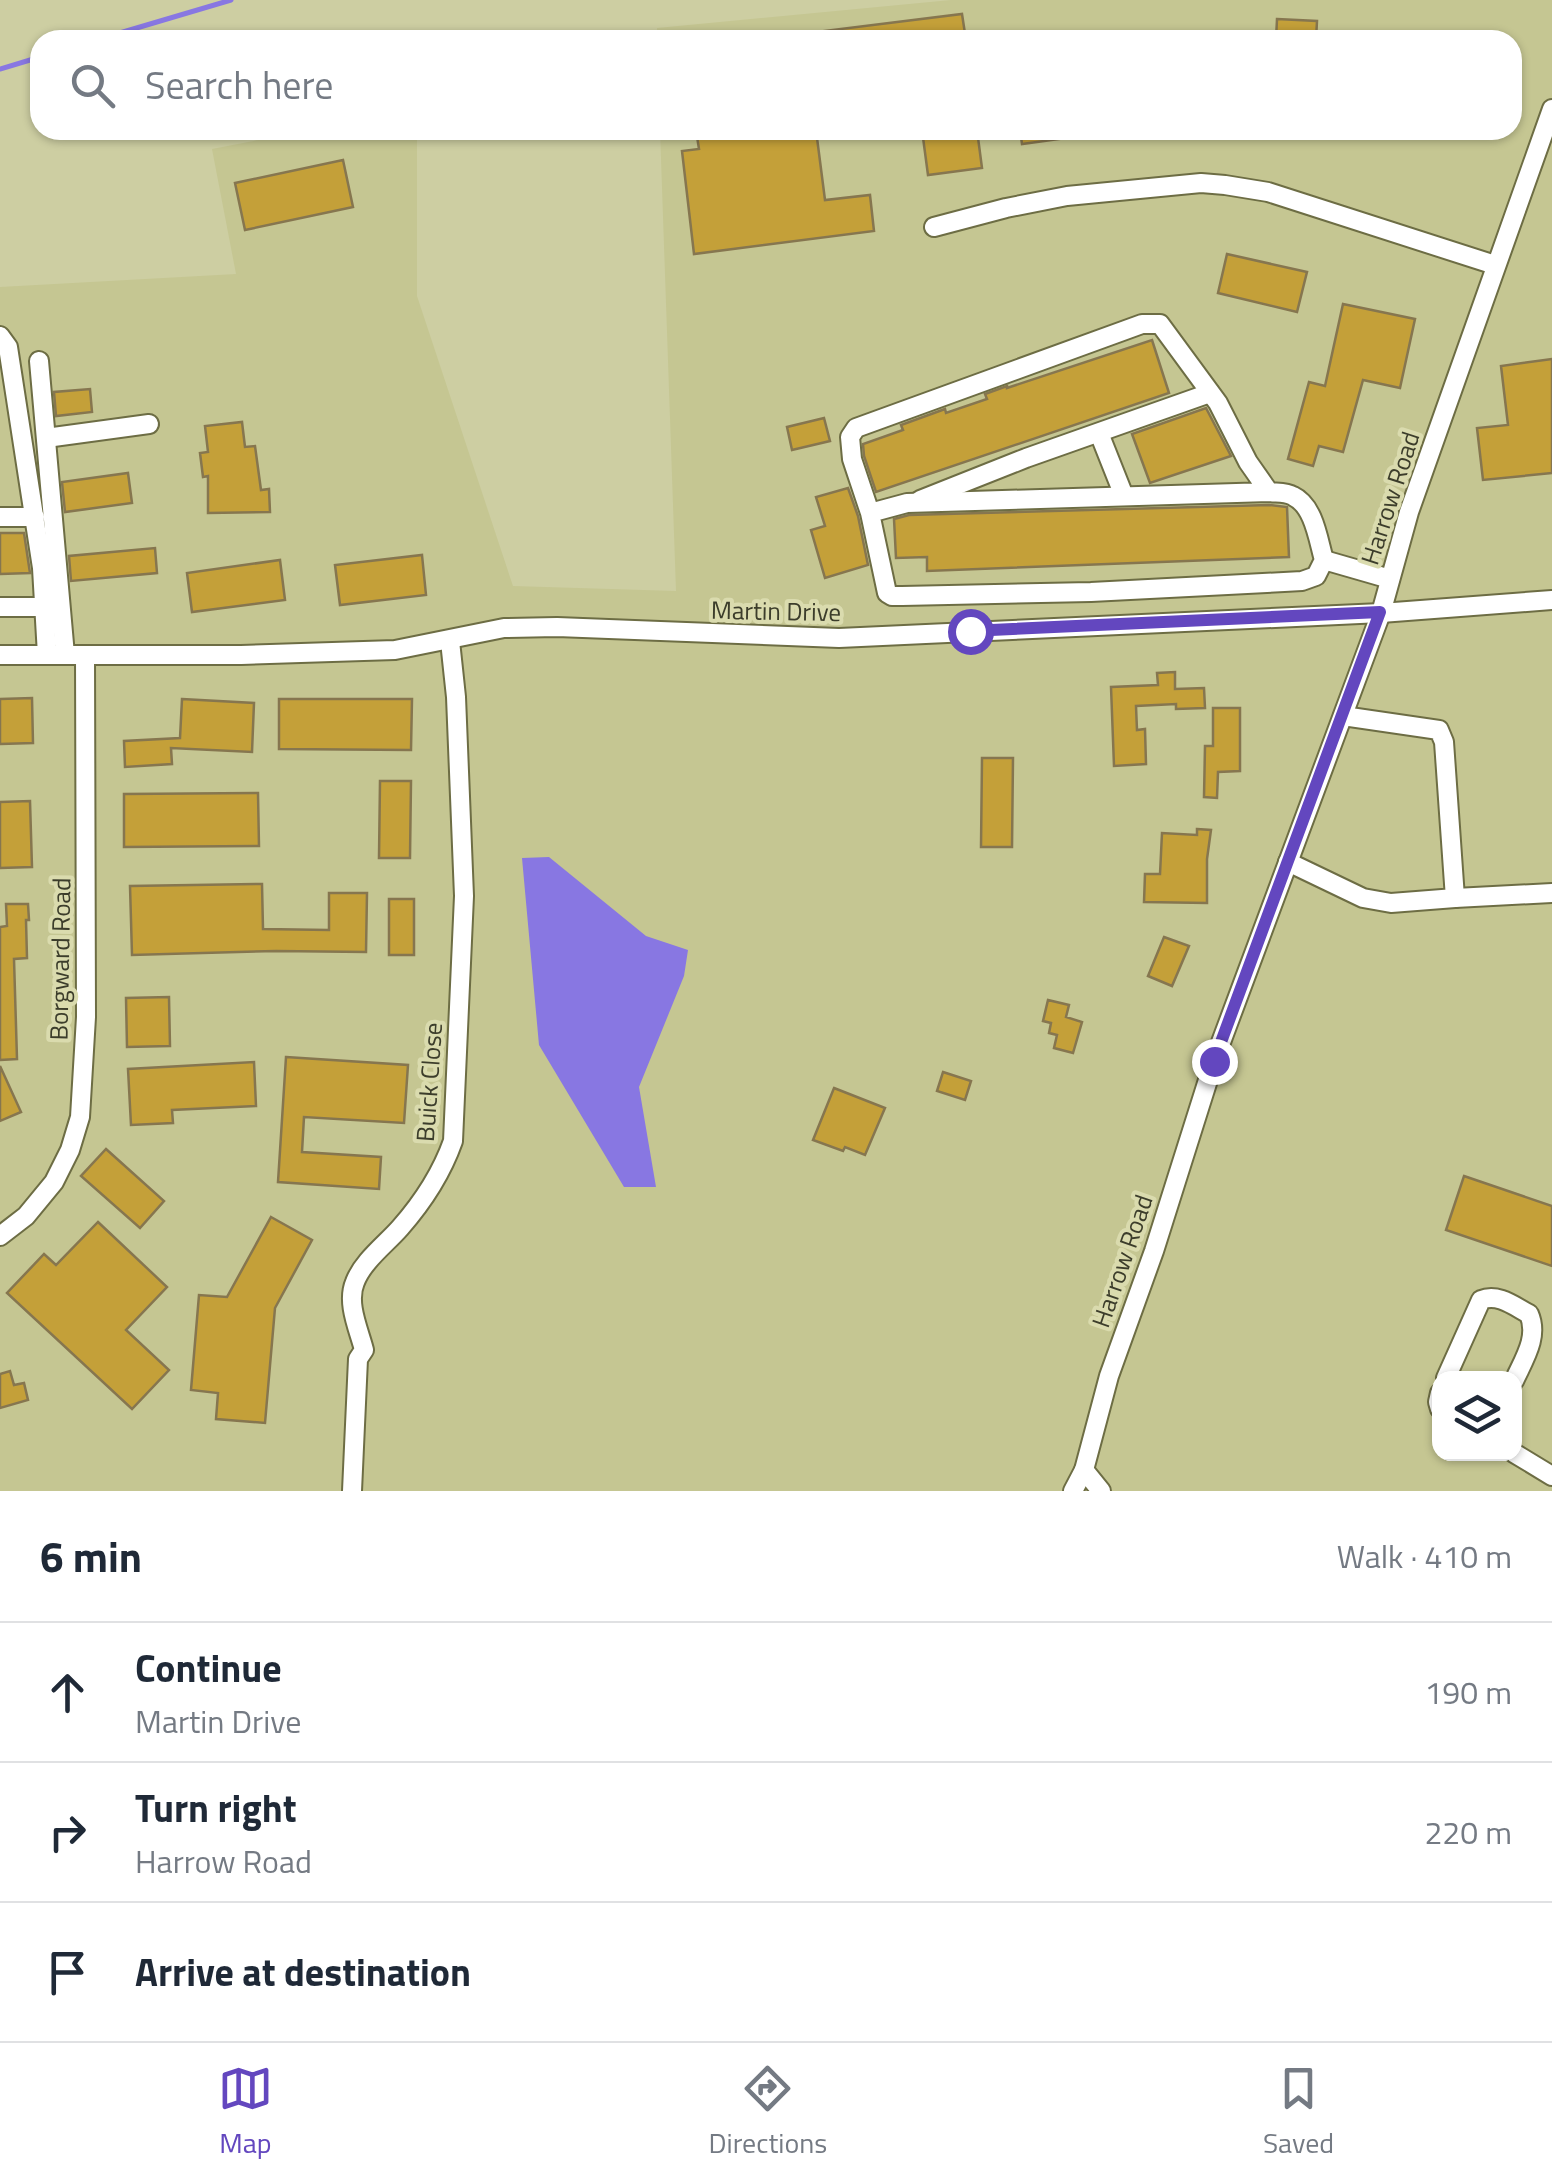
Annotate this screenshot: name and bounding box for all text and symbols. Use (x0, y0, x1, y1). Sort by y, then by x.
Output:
search box (30, 30, 1522, 140)
text: Search here (145, 56, 333, 114)
icon: search (65, 58, 120, 113)
street label: Harrow Road (1351, 426, 1429, 570)
street label: Martin Drive (711, 591, 841, 631)
route start (948, 609, 994, 655)
street label: Borgward Road (40, 877, 80, 1041)
street label: Buick Close (406, 1021, 452, 1143)
route end (1192, 1039, 1238, 1085)
street label: Harrow Road (1082, 1189, 1162, 1333)
map controls (1432, 1371, 1522, 1461)
button: layers (1432, 1371, 1522, 1461)
text: 6 min (40, 1524, 142, 1588)
text: Walk · 410 m (1337, 1532, 1512, 1580)
text: Continue (135, 1639, 282, 1697)
icon: ahead (40, 1665, 95, 1720)
text: 190 m (1424, 1668, 1512, 1716)
text: Martin Drive (135, 1697, 301, 1745)
text: Turn right (135, 1779, 297, 1837)
icon: right (40, 1805, 95, 1860)
text: 220 m (1424, 1808, 1512, 1856)
text: Harrow Road (135, 1837, 312, 1885)
text: Arrive at destination (135, 1943, 471, 2001)
icon: arrive (40, 1945, 95, 2000)
tab: Map (218, 2061, 273, 2164)
tab: Directions (709, 2061, 827, 2164)
tab: Saved (1263, 2061, 1334, 2164)

